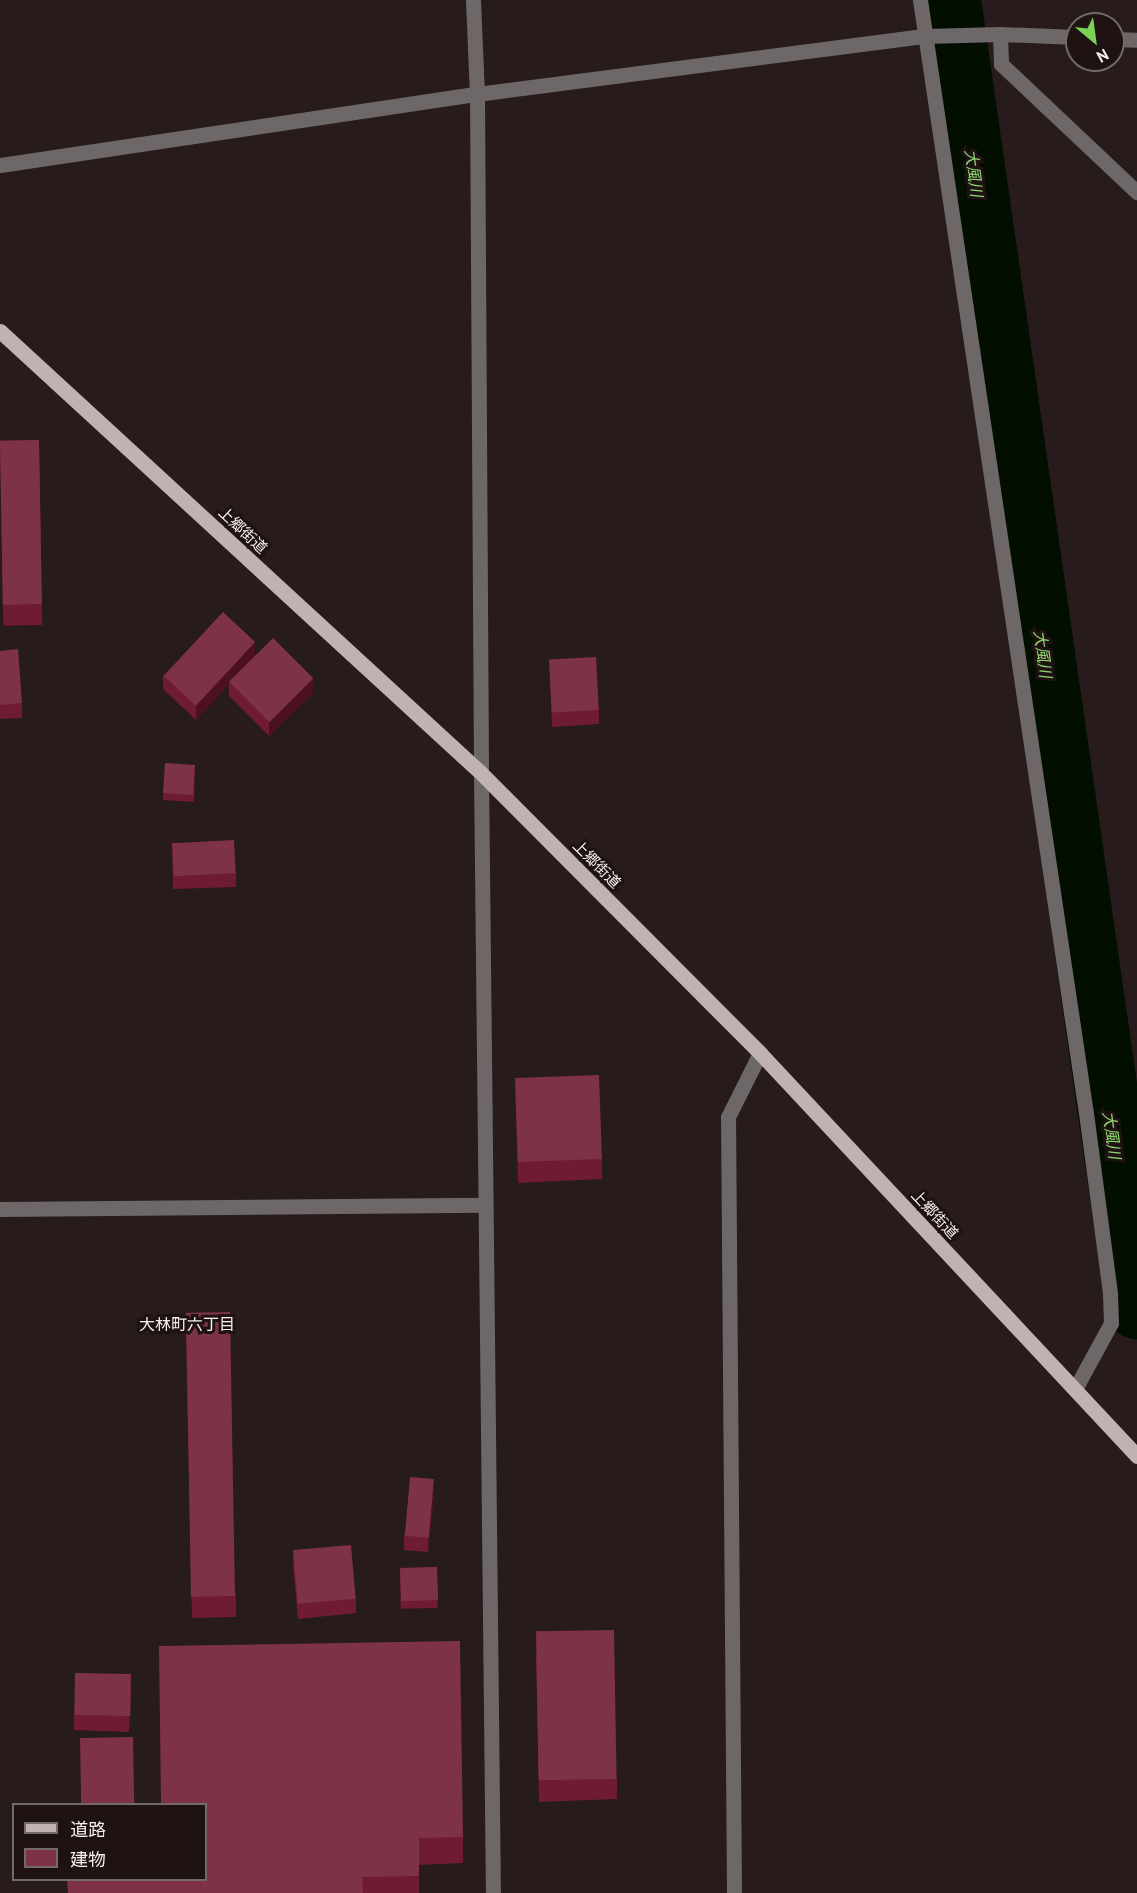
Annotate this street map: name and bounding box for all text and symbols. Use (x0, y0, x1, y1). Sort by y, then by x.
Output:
north arrow (1065, 12, 1125, 72)
text: N (1093, 45, 1112, 67)
water label: 大風川 (961, 148, 987, 198)
street label: 上郷街道 (215, 503, 271, 557)
water label: 大風川 (1030, 629, 1056, 679)
street label: 上郷街道 (569, 836, 625, 892)
water label: 大風川 (1099, 1110, 1125, 1160)
street label: 上郷街道 (908, 1186, 962, 1242)
district label: 大林町六丁目 (139, 1314, 235, 1334)
legend (12, 1803, 207, 1881)
text: 道路 (70, 1818, 106, 1841)
text: 建物 (70, 1848, 106, 1871)

